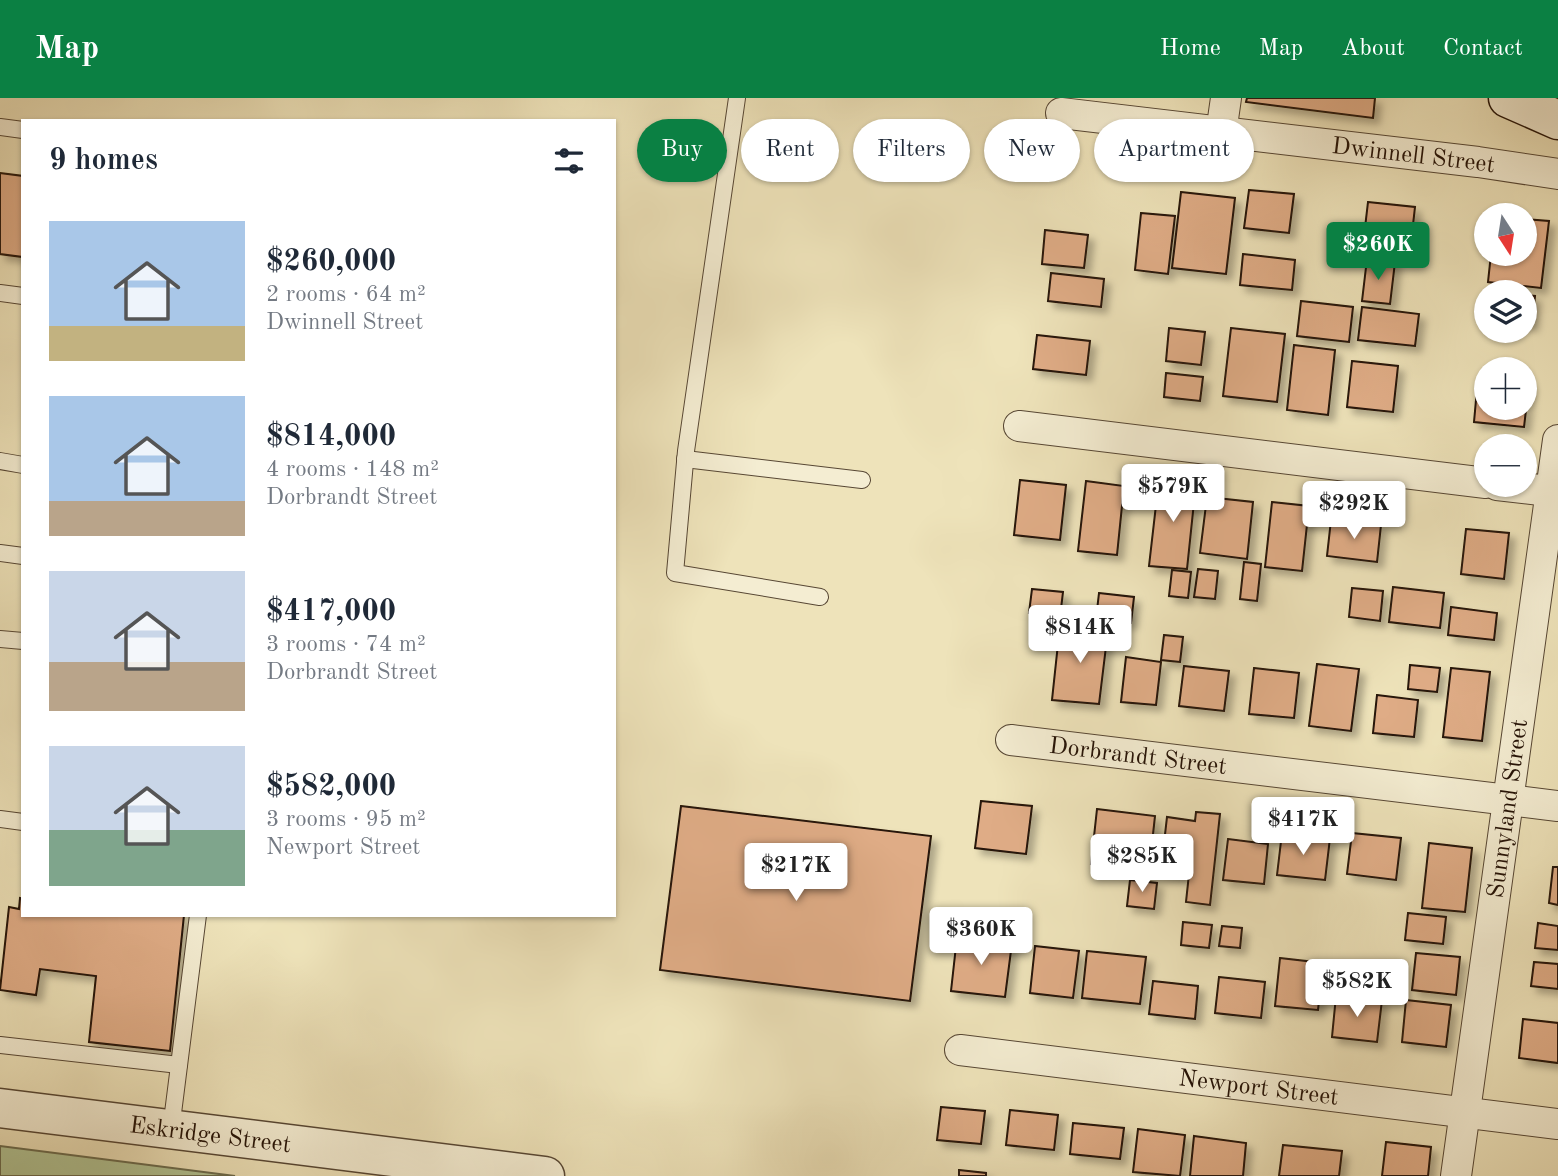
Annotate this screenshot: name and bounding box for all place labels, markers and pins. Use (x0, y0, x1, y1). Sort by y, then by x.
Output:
pin: $260K (1329, 222, 1427, 282)
pin: $579K (1124, 464, 1222, 524)
pin: $292K (1305, 482, 1403, 541)
pin: $814K (1031, 606, 1129, 665)
pin: $417K (1254, 798, 1352, 857)
pin: $285K (1093, 834, 1191, 894)
pin: $217K (747, 844, 845, 903)
pin: $360K (932, 908, 1030, 967)
pin: $582K (1308, 960, 1406, 1019)

